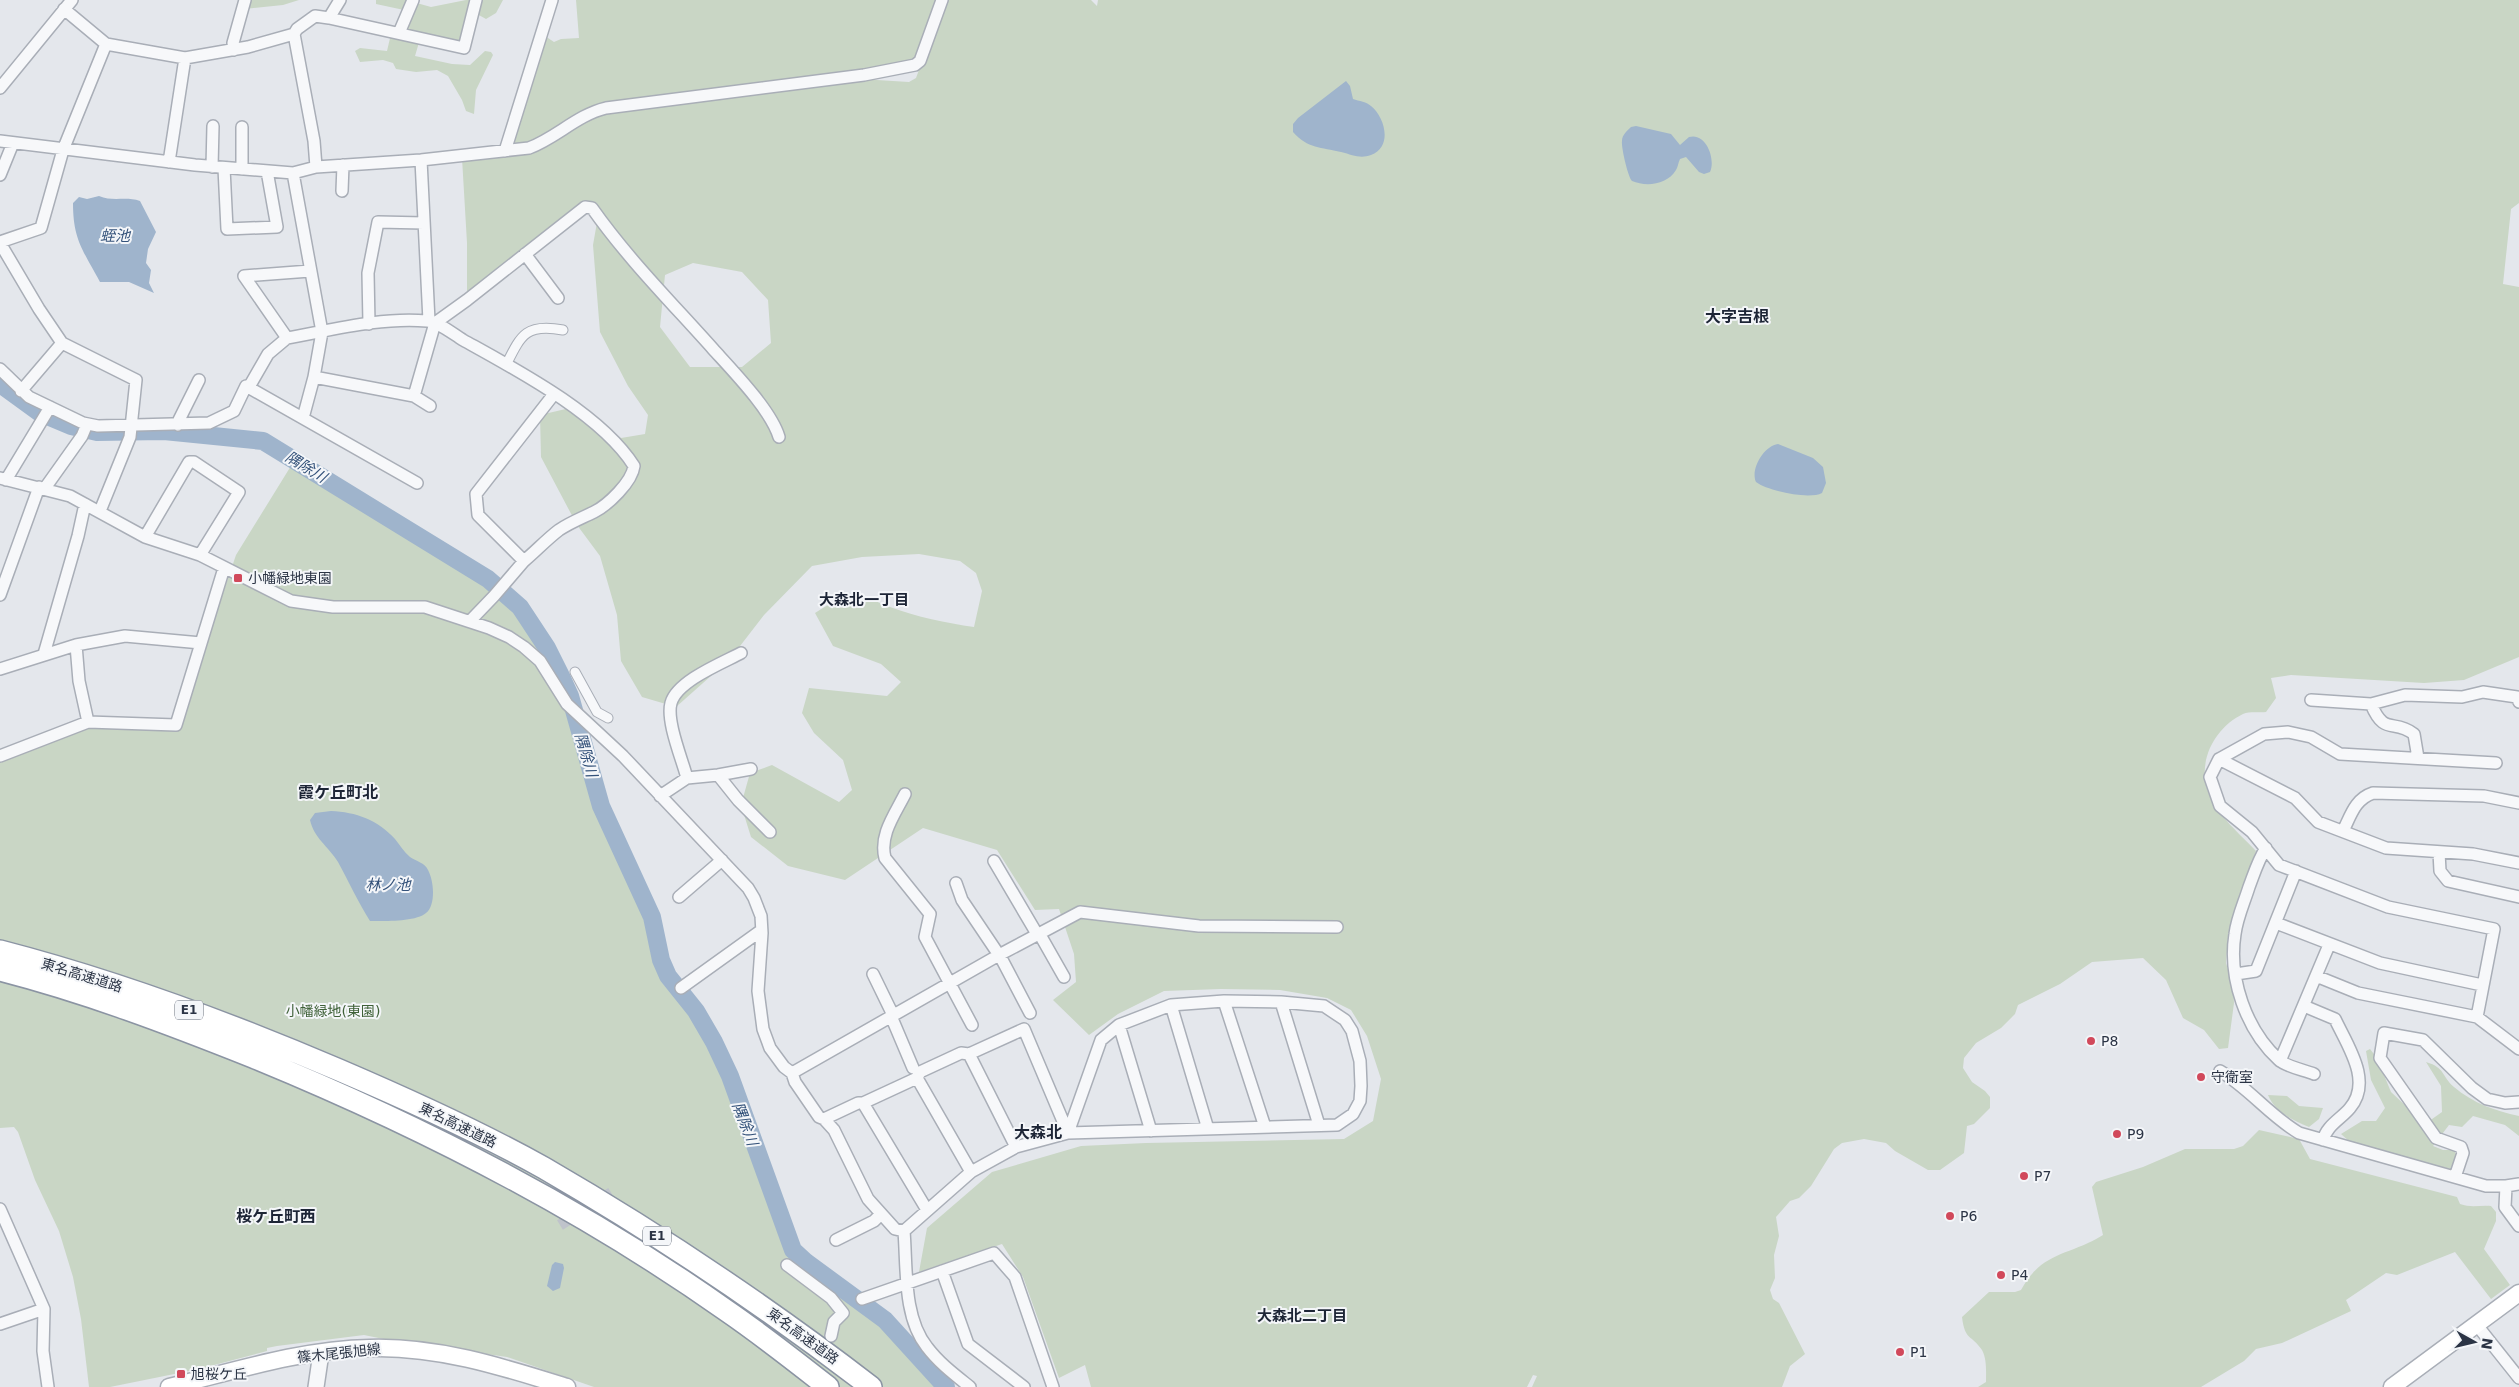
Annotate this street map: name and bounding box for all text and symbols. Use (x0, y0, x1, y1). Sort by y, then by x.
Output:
water label: 蛭池 (100, 227, 132, 245)
district label: 大字吉根 (1705, 307, 1769, 326)
water label: 隅除川 (282, 448, 332, 487)
place label: 小幡緑地東園 (248, 570, 332, 586)
marker: 小幡緑地東園 (232, 572, 244, 584)
district label: 大森北一丁目 (819, 591, 909, 609)
water label: 隅除川 (571, 731, 601, 781)
district label: 霞ケ丘町北 (298, 783, 378, 802)
water label: 林ノ池 (365, 876, 412, 894)
street label: 東名高速道路 (39, 955, 125, 995)
road number: E1 (175, 1000, 203, 1020)
park label: 小幡緑地(東園) (286, 1003, 380, 1019)
place label: P8 (2101, 1033, 2118, 1049)
marker: P8 (2085, 1035, 2097, 1047)
place label: 守衛室 (2211, 1069, 2253, 1085)
marker: 守衛室 (2195, 1071, 2207, 1083)
street label: 東名高速道路 (417, 1099, 499, 1151)
water label: 隅除川 (729, 1100, 762, 1150)
district label: 大森北 (1014, 1123, 1062, 1142)
place label: P9 (2127, 1126, 2144, 1142)
marker: P9 (2111, 1128, 2123, 1140)
place label: P7 (2034, 1168, 2051, 1184)
marker: P7 (2018, 1170, 2030, 1182)
district label: 桜ケ丘町西 (236, 1207, 316, 1226)
place label: P6 (1960, 1208, 1977, 1224)
marker: P6 (1944, 1210, 1956, 1222)
road number: E1 (643, 1226, 671, 1246)
place label: P4 (2011, 1267, 2028, 1283)
marker: P4 (1995, 1269, 2007, 1281)
street label: 東名高速道路 (764, 1305, 842, 1367)
district label: 大森北二丁目 (1257, 1307, 1347, 1325)
north arrow (2449, 1317, 2499, 1367)
text: N (2478, 1337, 2496, 1351)
street label: 篠木尾張旭線 (296, 1341, 382, 1365)
place label: P1 (1910, 1344, 1927, 1360)
marker: P1 (1894, 1346, 1906, 1358)
place label: 旭桜ケ丘 (191, 1366, 247, 1382)
marker: 旭桜ケ丘 (175, 1368, 187, 1380)

